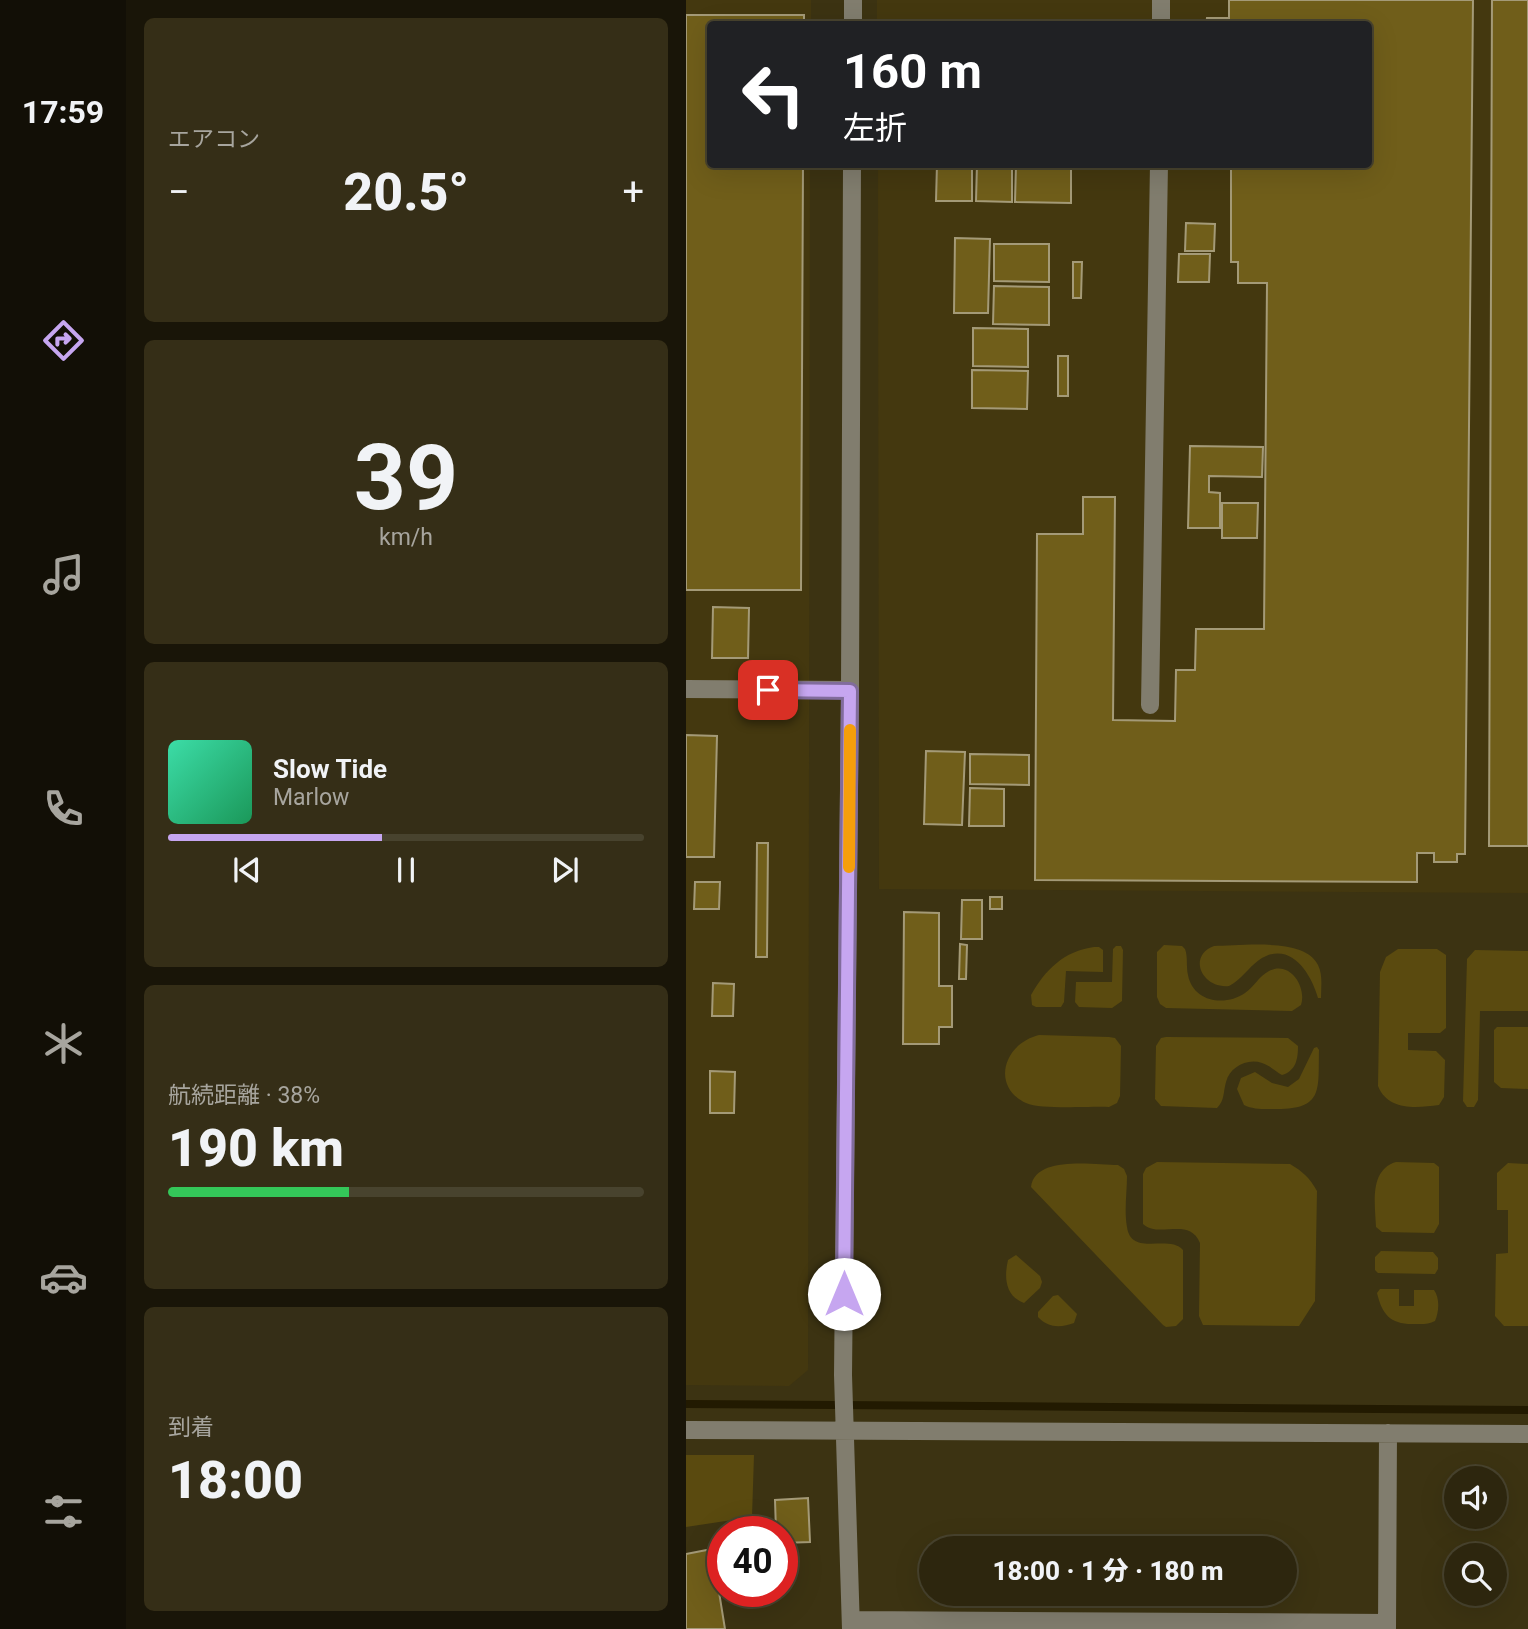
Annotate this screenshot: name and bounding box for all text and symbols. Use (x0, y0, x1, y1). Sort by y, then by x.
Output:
text: 160 m (843, 43, 982, 100)
icon: left (728, 49, 819, 140)
text: 17:59 (22, 93, 104, 131)
text: 左折 (843, 109, 907, 147)
text: エアコン (168, 126, 260, 153)
text: 20.5° (343, 162, 469, 223)
text: − (168, 170, 190, 214)
text: + (622, 170, 644, 214)
icon: directions (39, 316, 88, 365)
text: 39 (354, 425, 458, 531)
text: km/h (379, 524, 433, 551)
icon: music (39, 550, 88, 599)
pin (738, 660, 798, 720)
icon: arrive (749, 671, 787, 709)
text: Slow Tide (273, 754, 387, 784)
icon: phone (39, 784, 88, 833)
text: Marlow (273, 784, 349, 811)
icon: previous (228, 851, 266, 889)
icon: pause (387, 851, 425, 889)
icon: next (546, 851, 584, 889)
icon: climate (39, 1019, 88, 1068)
text: 航続距離 · 38% (168, 1082, 320, 1109)
text: 190 km (168, 1118, 344, 1179)
icon: car (39, 1253, 88, 1302)
position arrow (807, 1257, 881, 1331)
text: 到着 (168, 1414, 214, 1441)
text: 18:00 (168, 1450, 303, 1511)
map controls (1444, 1466, 1507, 1606)
button: sound (1444, 1466, 1507, 1529)
icon: filters (39, 1487, 88, 1536)
speed limit sign: 40 (707, 1516, 798, 1607)
button: search (1444, 1543, 1507, 1606)
text: 18:00 · 1 分 · 180 m (992, 1556, 1224, 1586)

